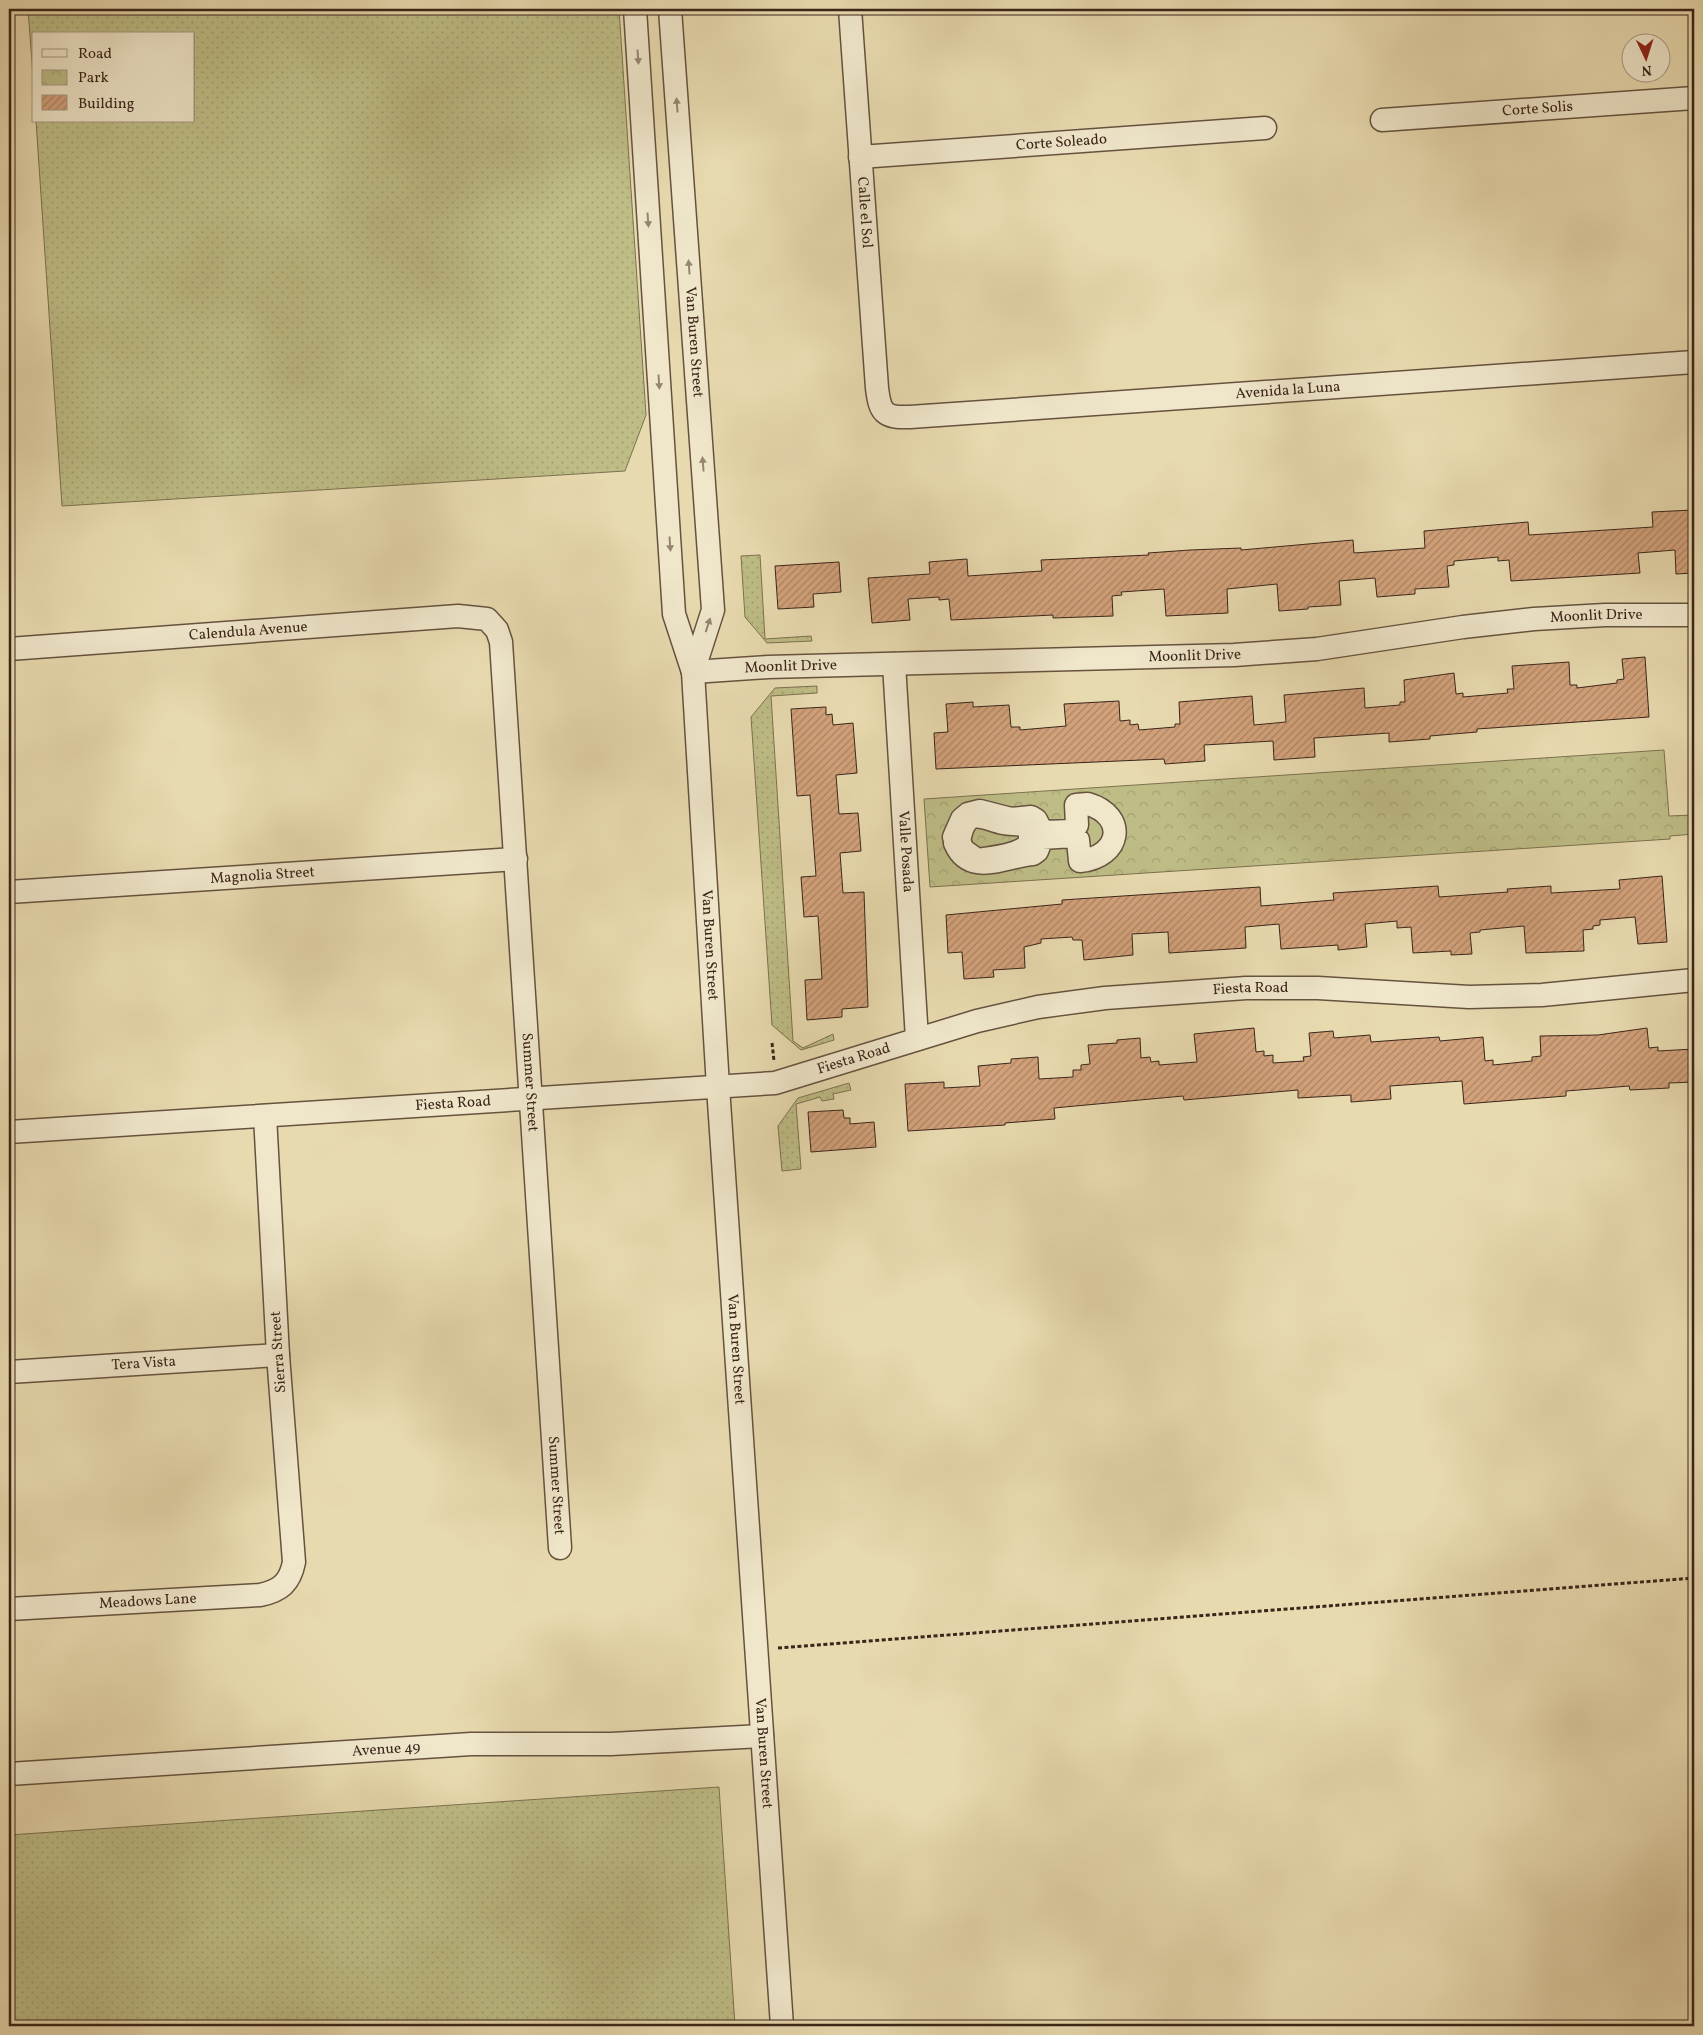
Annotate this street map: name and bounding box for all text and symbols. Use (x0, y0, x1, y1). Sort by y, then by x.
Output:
legend (32, 32, 195, 122)
north arrow (1620, 32, 1670, 82)
text: Road (78, 44, 112, 65)
one-way arrow (634, 50, 642, 66)
text: N (1641, 60, 1653, 79)
text: Park (78, 68, 109, 89)
text: Building (78, 94, 135, 115)
street label: Corte Solis (1502, 96, 1574, 122)
one-way arrow (673, 97, 681, 113)
street label: Corte Soleado (1015, 129, 1108, 156)
street label: Calle el Sol (851, 176, 878, 249)
one-way arrow (645, 212, 653, 228)
one-way arrow (684, 259, 692, 275)
street label: Van Buren Street (679, 286, 708, 398)
one-way arrow (655, 374, 663, 390)
street label: Avenida la Luna (1235, 376, 1341, 405)
one-way arrow (698, 456, 706, 472)
one-way arrow (666, 536, 674, 552)
street label: Moonlit Drive (1549, 604, 1643, 629)
street label: Calendula Avenue (188, 617, 308, 646)
one-way arrow (705, 618, 712, 633)
street label: Moonlit Drive (1148, 644, 1242, 668)
street label: Moonlit Drive (744, 655, 837, 679)
street label: Valle Posada (893, 810, 918, 893)
street label: Magnolia Street (209, 862, 315, 889)
street label: Van Buren Street (696, 889, 723, 1001)
street label: Fiesta Road (1212, 978, 1288, 1001)
street label: Summer Street (516, 1032, 543, 1132)
street label: Fiesta Road (815, 1038, 893, 1080)
street label: Fiesta Road (415, 1091, 492, 1116)
street label: Van Buren Street (722, 1293, 750, 1405)
street label: Sierra Street (266, 1310, 292, 1394)
street label: Tera Vista (111, 1351, 177, 1376)
street label: Summer Street (542, 1435, 570, 1535)
street label: Meadows Lane (98, 1588, 197, 1614)
street label: Van Buren Street (749, 1697, 778, 1810)
street label: Avenue 49 (351, 1737, 421, 1762)

